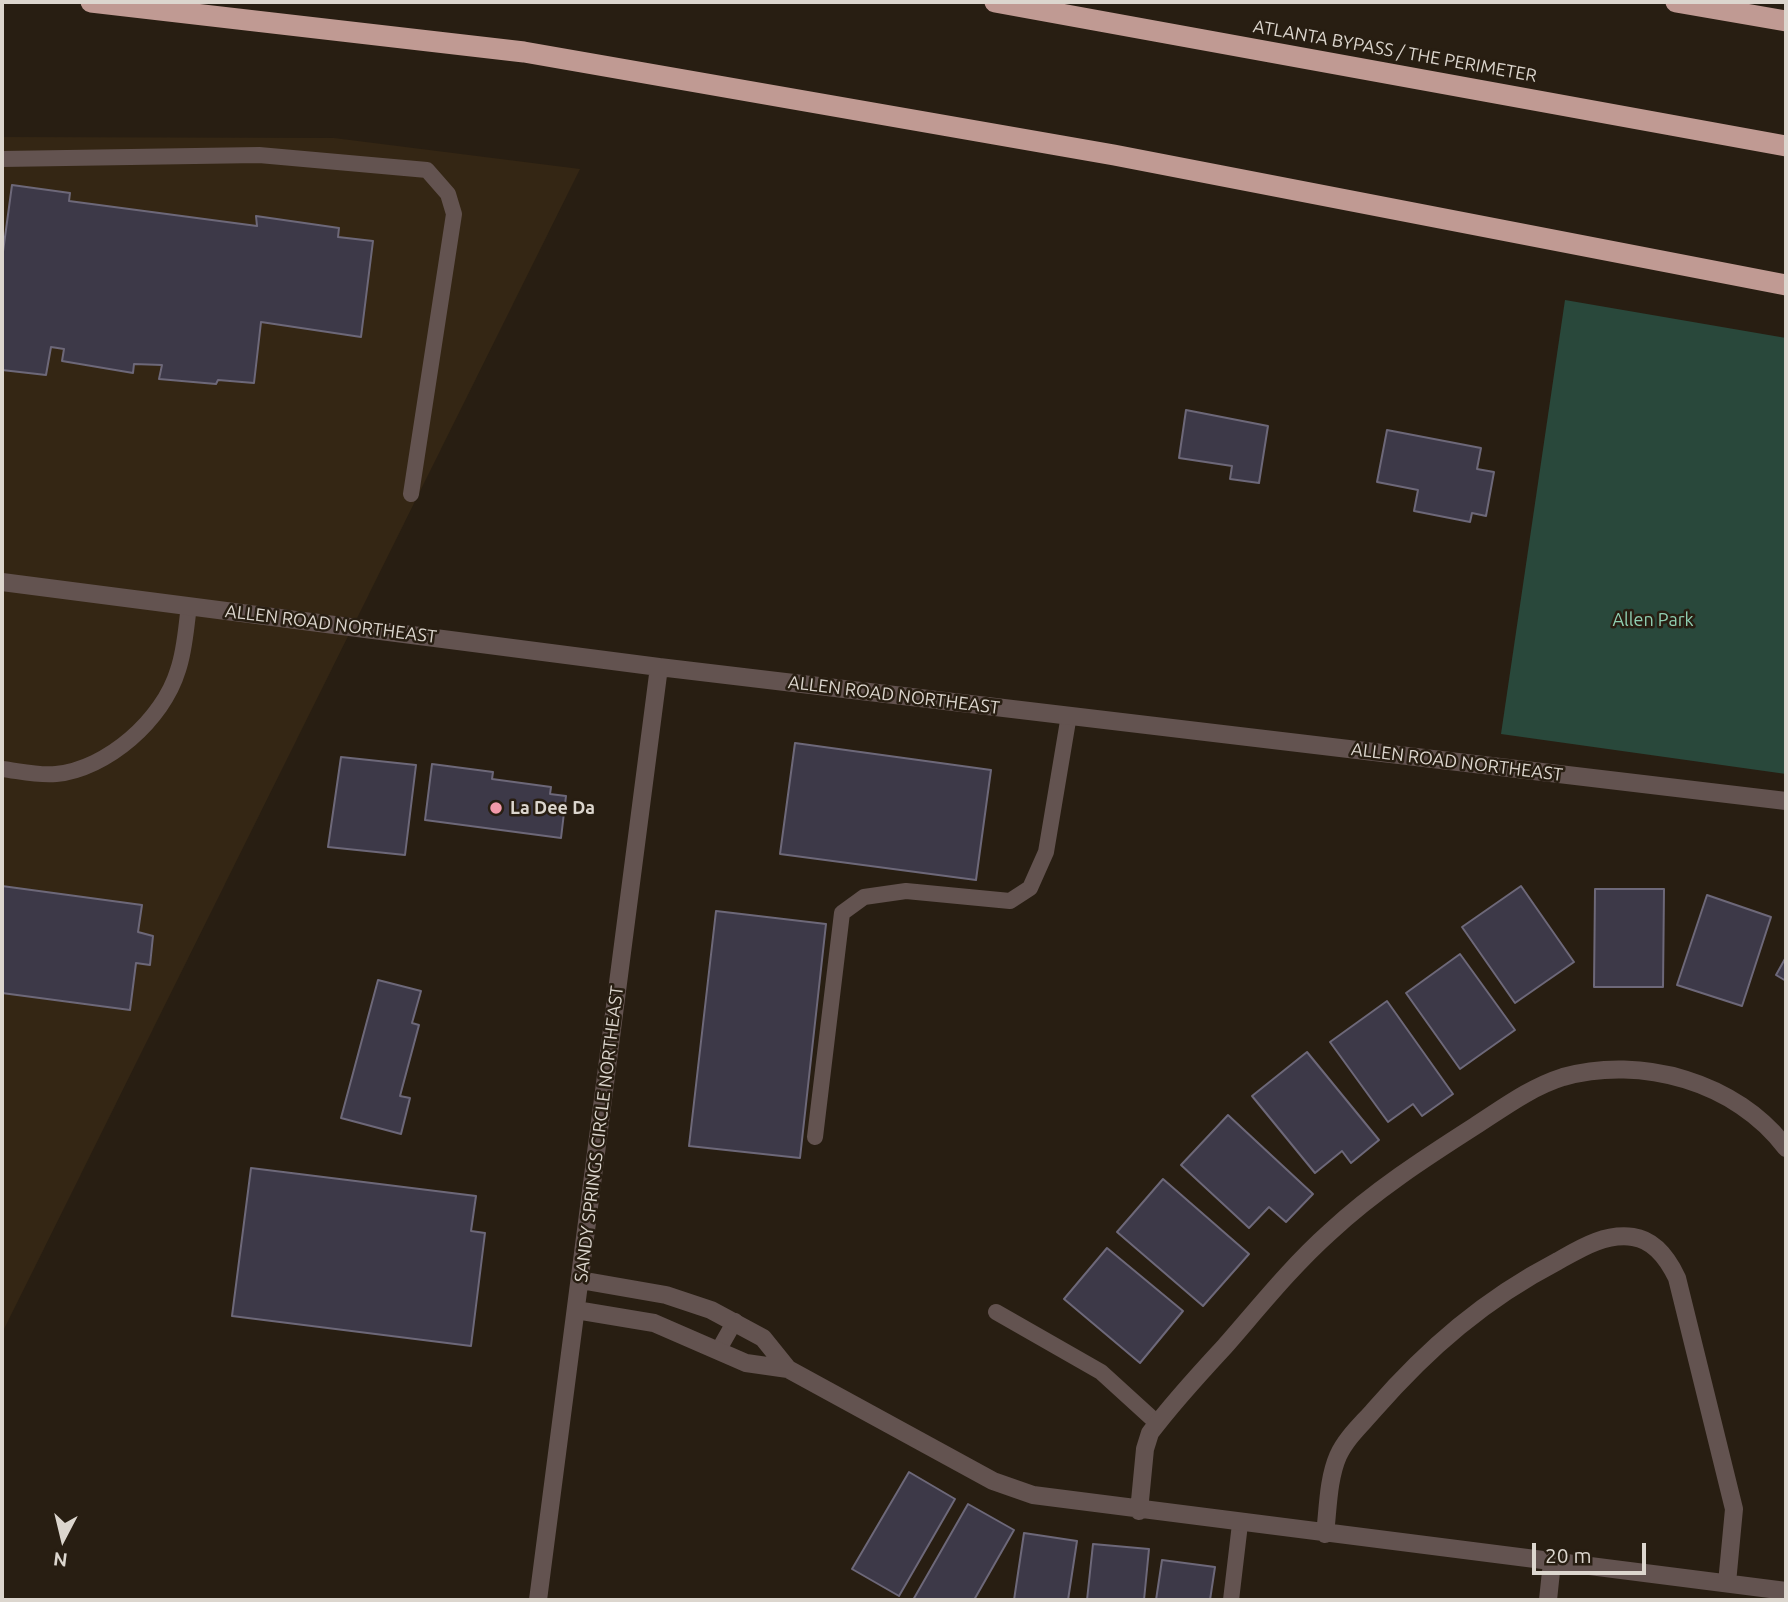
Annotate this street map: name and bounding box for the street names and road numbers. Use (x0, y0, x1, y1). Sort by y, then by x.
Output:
street label: ATLANTA BYPASS / THE PERIMETER (1251, 15, 1539, 87)
street label: ALLEN ROAD NORTHEAST (224, 600, 438, 648)
street label: ALLEN ROAD NORTHEAST (787, 671, 1001, 719)
street label: ALLEN ROAD NORTHEAST (1350, 738, 1564, 786)
street label: SANDY SPRINGS CIRCLE NORTHEAST (570, 985, 628, 1283)

